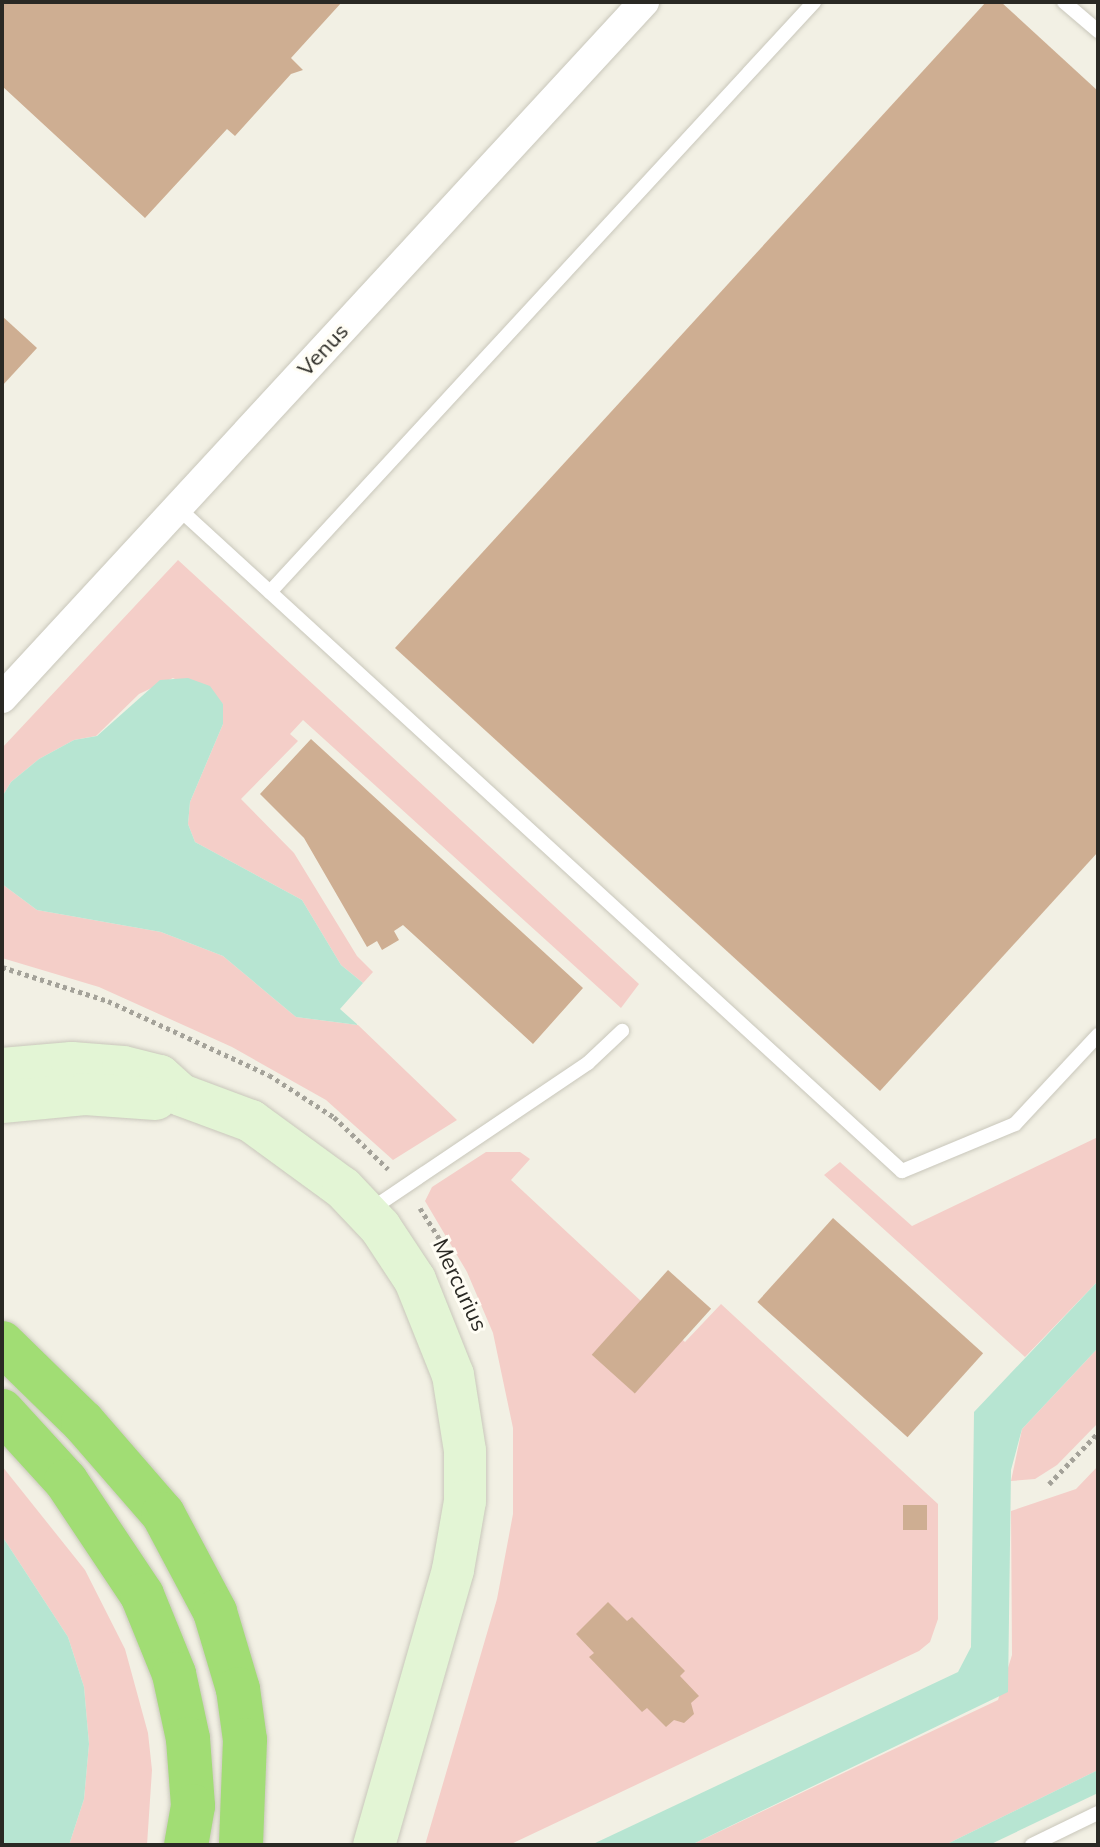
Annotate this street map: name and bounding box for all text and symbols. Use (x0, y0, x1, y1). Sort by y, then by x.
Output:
street label: Venus (292, 318, 354, 382)
street label: Mercurius (427, 1235, 493, 1335)

